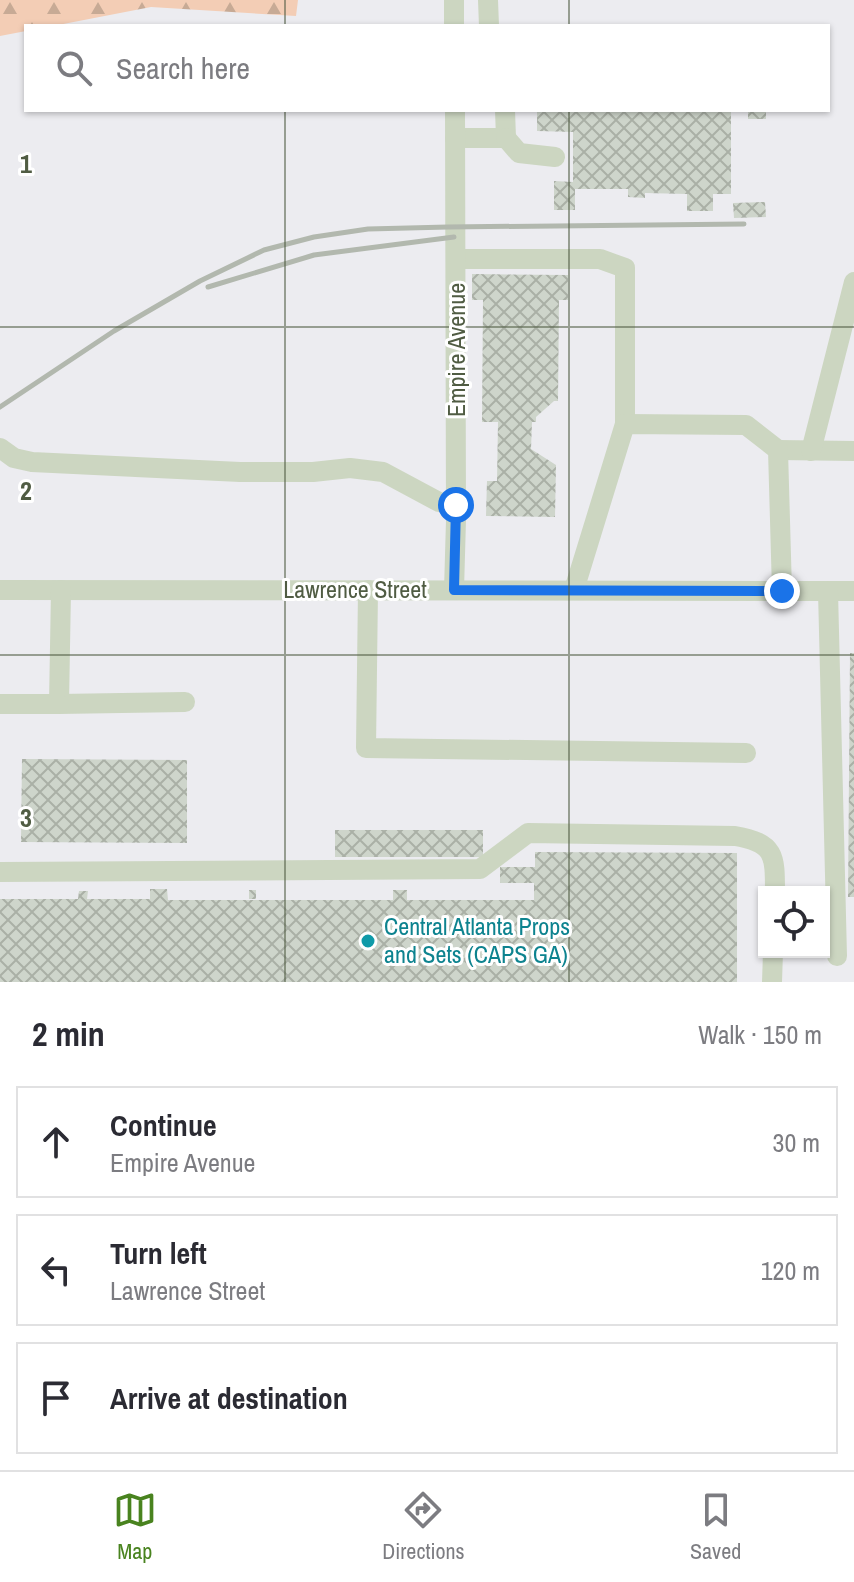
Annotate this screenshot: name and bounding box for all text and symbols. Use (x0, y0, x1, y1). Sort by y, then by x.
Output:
search box (24, 24, 830, 112)
icon: search (52, 46, 96, 90)
text: Search here (116, 48, 250, 88)
text: 1 (20, 146, 32, 181)
street label: Empire Avenue (440, 283, 472, 417)
text: 2 (20, 473, 32, 508)
route start (438, 487, 474, 523)
street label: Lawrence Street (283, 573, 427, 605)
route end (764, 573, 800, 609)
text: 3 (20, 800, 32, 835)
map controls (758, 886, 830, 958)
button: locate (758, 886, 830, 958)
place label: Central Atlanta Props and Sets (CAPS GA) (384, 910, 570, 970)
marker: Central Atlanta Props and Sets (CAPS GA) (359, 932, 377, 950)
text: 2 min (32, 1011, 105, 1057)
text: Walk · 150 m (698, 1017, 822, 1052)
text: Continue (110, 1105, 217, 1145)
icon: ahead (34, 1120, 78, 1164)
text: 30 m (773, 1125, 820, 1160)
text: Empire Avenue (110, 1145, 255, 1180)
text: Turn left (110, 1233, 207, 1273)
icon: left (34, 1248, 78, 1292)
text: 120 m (761, 1253, 820, 1288)
text: Lawrence Street (110, 1273, 265, 1308)
icon: arrive (34, 1376, 78, 1420)
text: Arrive at destination (110, 1378, 348, 1418)
tab: Map (113, 1488, 157, 1566)
tab: Directions (382, 1488, 465, 1566)
tab: Saved (690, 1488, 741, 1566)

